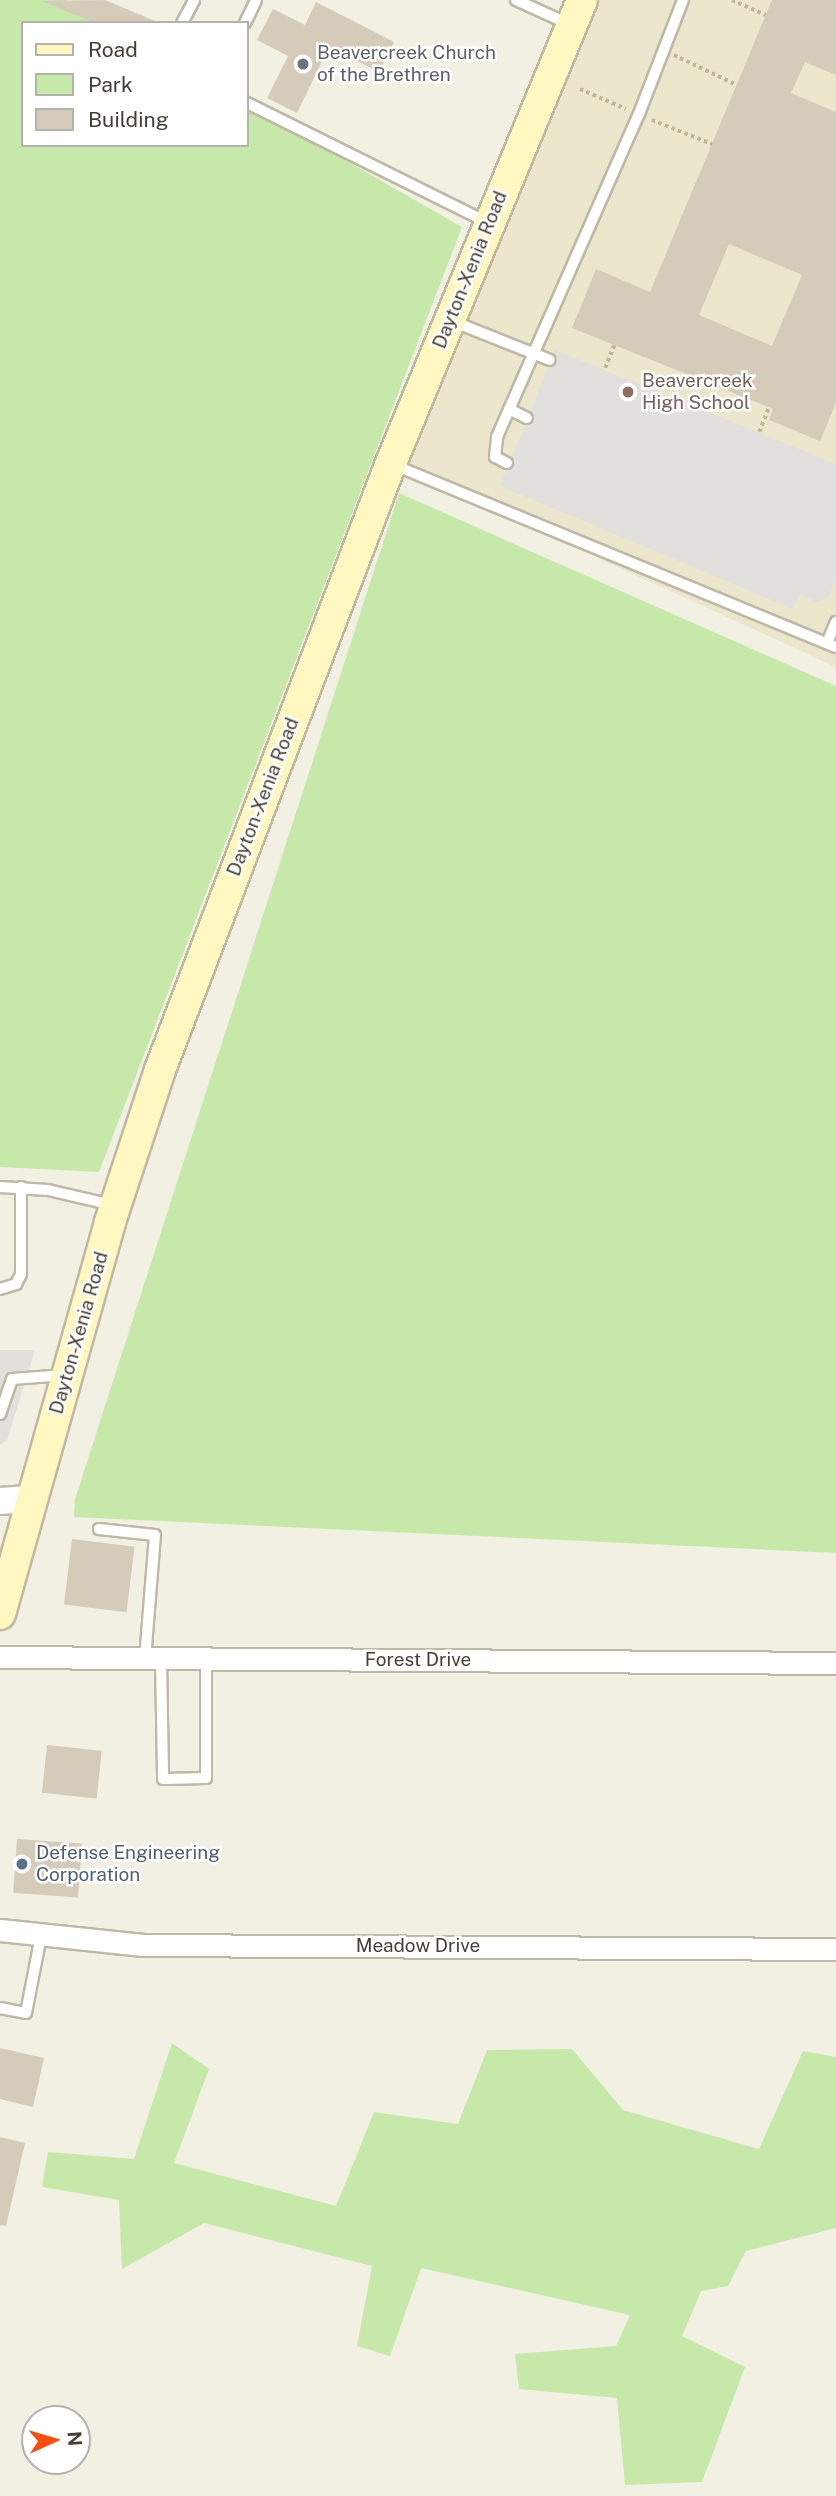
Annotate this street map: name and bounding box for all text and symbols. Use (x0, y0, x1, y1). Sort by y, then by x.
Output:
legend (21, 21, 248, 147)
text: Road (88, 37, 138, 62)
place label: Beavercreek Church of the Brethren (317, 42, 496, 86)
marker: Beavercreek Church of the Brethren (295, 56, 311, 72)
text: Park (88, 72, 133, 97)
text: Building (88, 107, 169, 132)
street label: Dayton-Xenia Road (428, 188, 512, 352)
place label: Beavercreek High School (642, 370, 753, 414)
marker: Beavercreek High School (620, 384, 636, 400)
street label: Dayton-Xenia Road (222, 715, 304, 879)
street label: Dayton-Xenia Road (45, 1249, 113, 1417)
street label: Forest Drive (365, 1649, 471, 1671)
place label: Defense Engineering Corporation (36, 1842, 220, 1886)
marker: Defense Engineering Corporation (14, 1856, 30, 1872)
street label: Meadow Drive (356, 1935, 480, 1957)
north arrow (21, 2405, 91, 2475)
text: N (63, 2430, 86, 2447)

